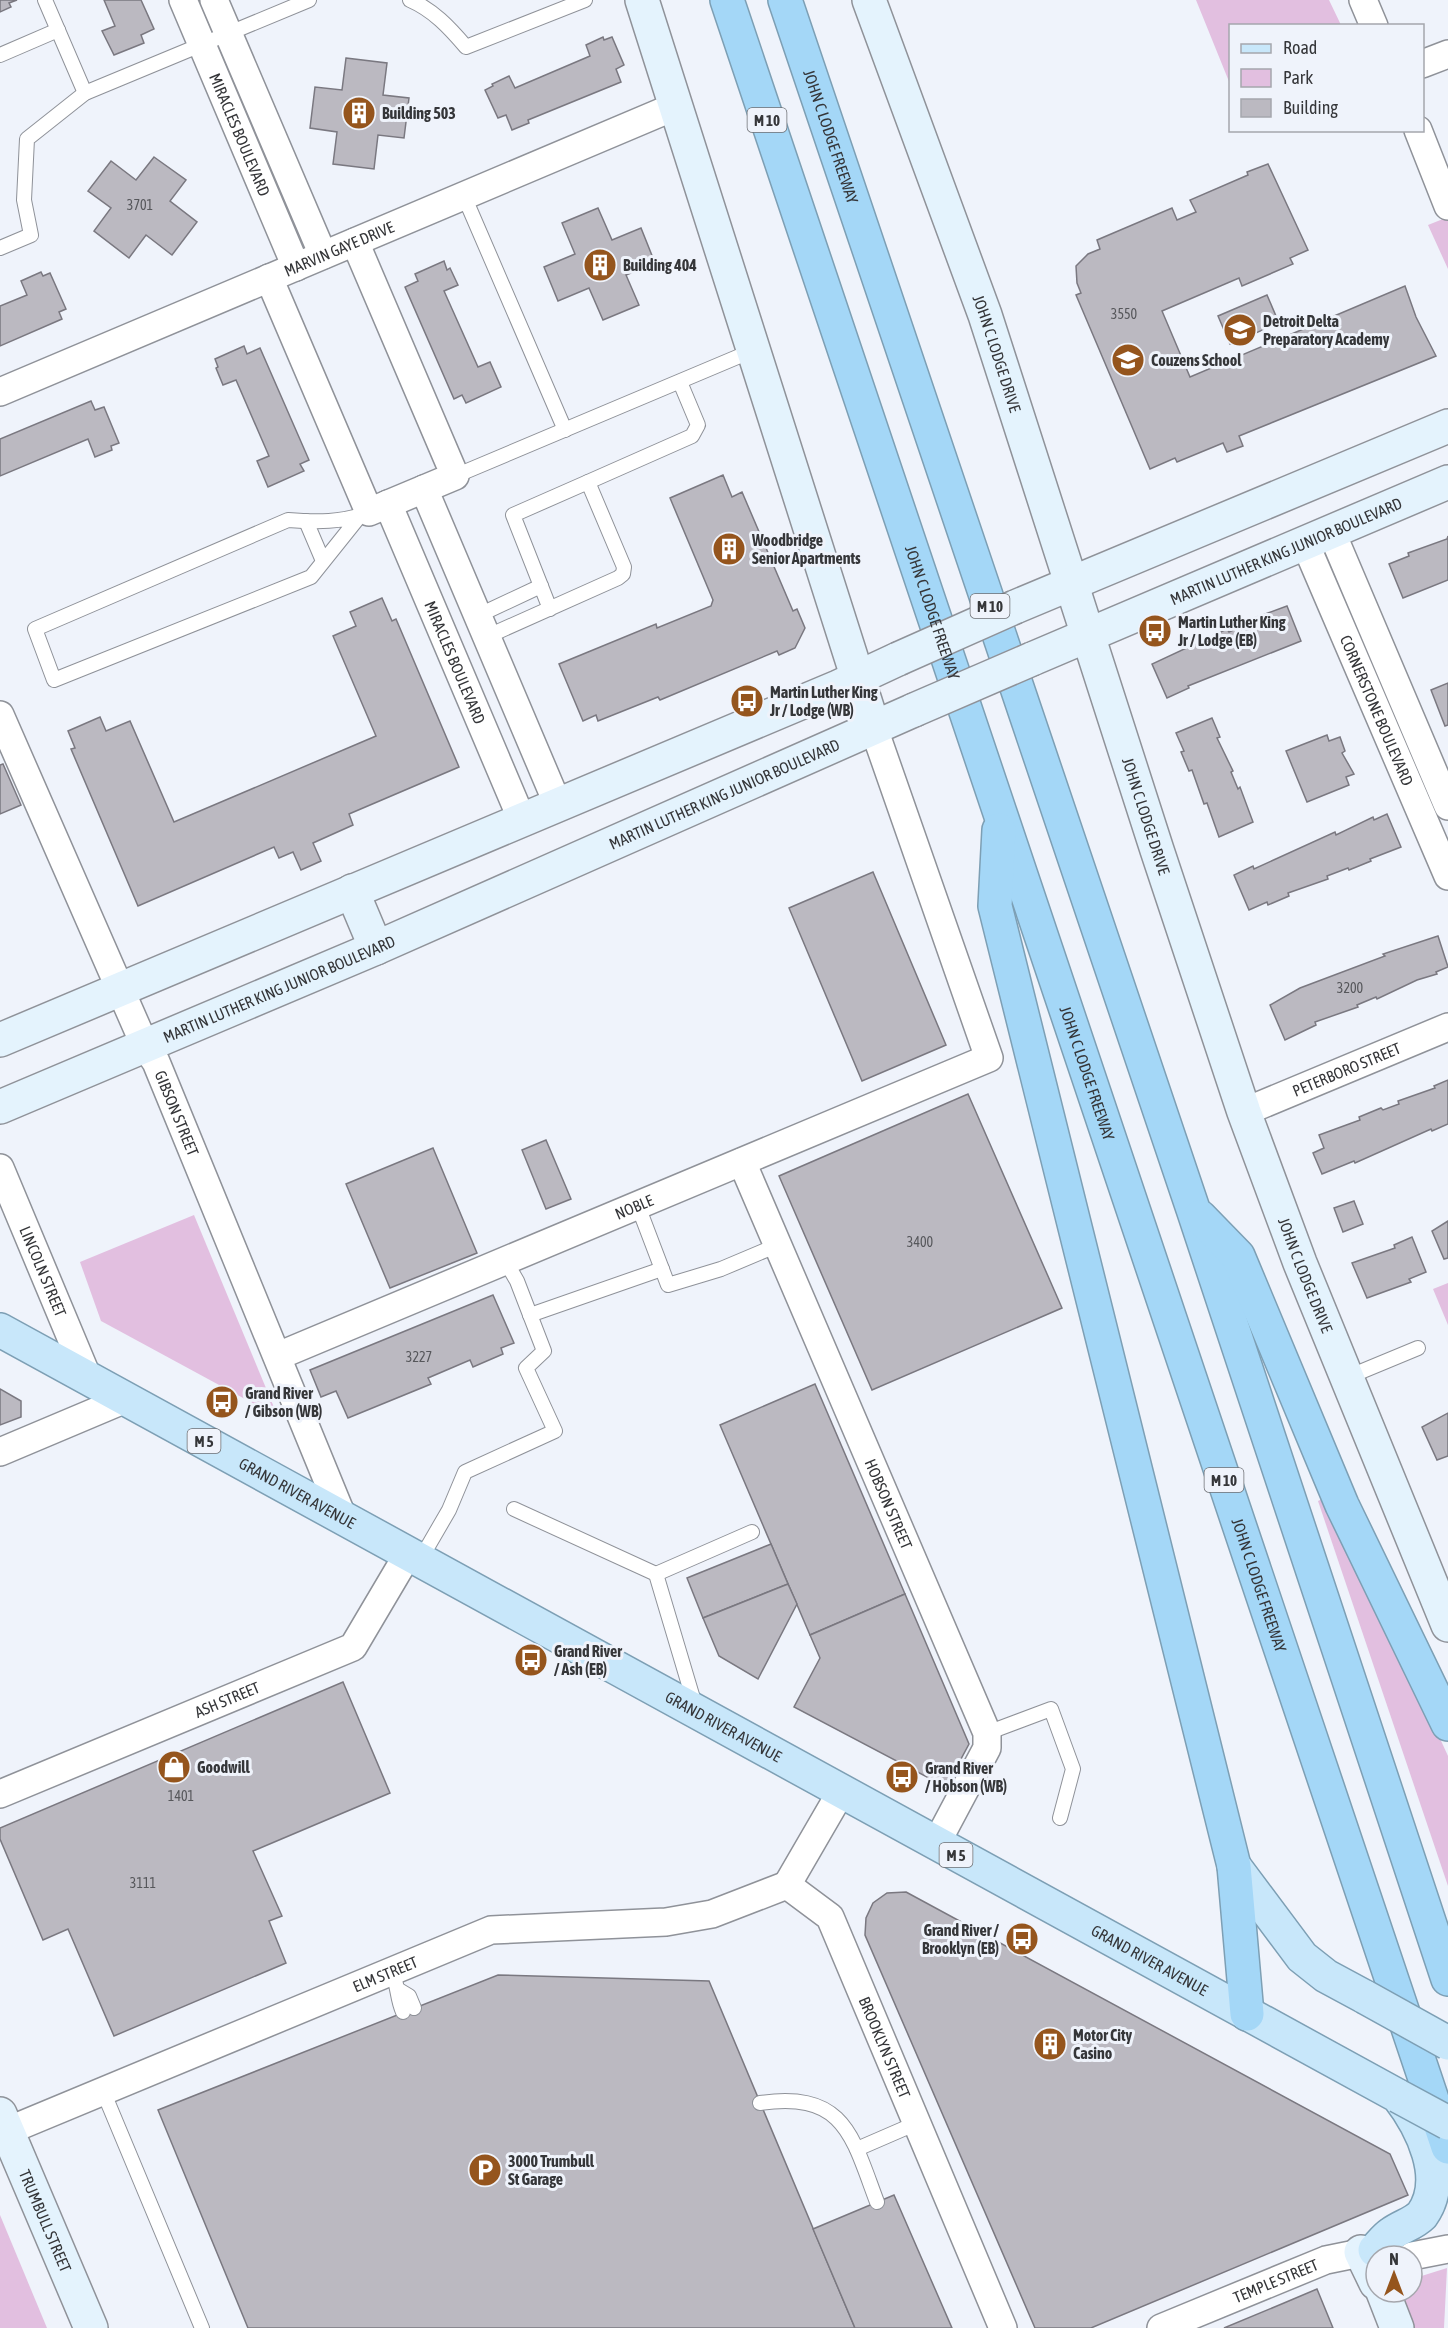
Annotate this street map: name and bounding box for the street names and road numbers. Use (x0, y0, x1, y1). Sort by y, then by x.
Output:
street label: JOHN C LODGE FREEWAY (800, 67, 862, 207)
street label: MIRACLES BOULEVARD (206, 70, 274, 199)
road number: M 10 (748, 108, 786, 132)
street label: MARVIN GAYE DRIVE (281, 217, 397, 280)
street label: JOHN C LODGE DRIVE (969, 292, 1025, 415)
street label: MARTIN LUTHER KING JUNIOR BOULEVARD (1167, 494, 1405, 608)
street label: JOHN C LODGE FREEWAY (902, 543, 964, 683)
road number: M 10 (970, 594, 1010, 618)
street label: MIRACLES BOULEVARD (421, 598, 489, 726)
street label: CORNERSTONE BOULEVARD (1337, 632, 1417, 788)
street label: MARTIN LUTHER KING JUNIOR BOULEVARD (606, 735, 842, 853)
street label: JOHN C LODGE DRIVE (1119, 755, 1174, 877)
street label: MARTIN LUTHER KING JUNIOR BOULEVARD (160, 932, 398, 1046)
street label: JOHN C LODGE FREEWAY (1057, 1004, 1118, 1143)
street label: PETERBORO STREET (1290, 1039, 1403, 1100)
street label: GIBSON STREET (151, 1068, 202, 1158)
street label: NOBLE (612, 1191, 656, 1223)
street label: JOHN C LODGE DRIVE (1275, 1215, 1337, 1335)
street label: LINCOLN STREET (16, 1223, 70, 1319)
road number: M 5 (188, 1429, 220, 1453)
street label: GRAND RIVER AVENUE (236, 1454, 359, 1532)
street label: HOBSON STREET (861, 1456, 916, 1552)
road number: M 10 (1204, 1468, 1244, 1492)
street label: JOHN C LODGE FREEWAY (1228, 1516, 1290, 1655)
street label: ASH STREET (192, 1678, 262, 1721)
street label: GRAND RIVER AVENUE (662, 1687, 785, 1766)
road number: M 5 (940, 1843, 972, 1867)
street label: GRAND RIVER AVENUE (1088, 1921, 1211, 1999)
street label: ELM STREET (350, 1953, 420, 1995)
street label: BROOKLYN STREET (856, 1994, 914, 2101)
street label: TRUMBULL STREET (16, 2167, 75, 2275)
street label: TEMPLE STREET (1231, 2255, 1321, 2306)

